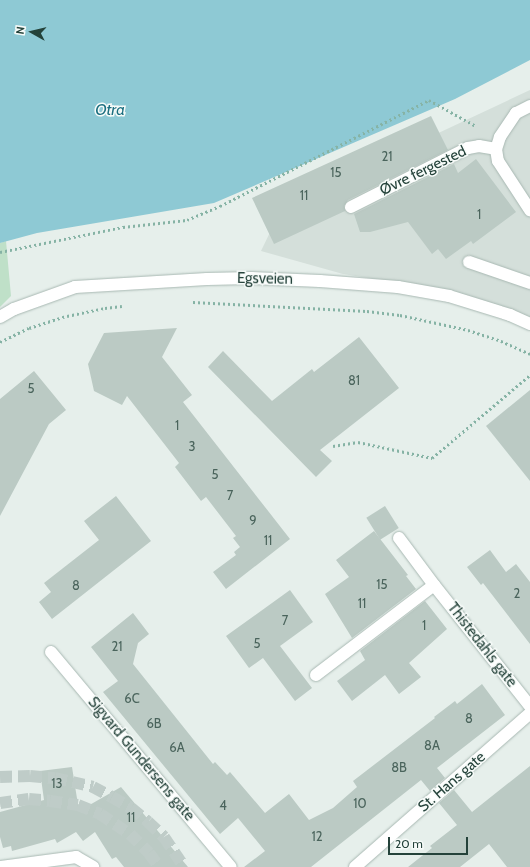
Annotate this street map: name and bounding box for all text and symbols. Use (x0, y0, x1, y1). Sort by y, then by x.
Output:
north arrow (12, 12, 52, 52)
text: N (13, 26, 28, 35)
water label: Otra (95, 100, 125, 120)
street label: Øvre fergested (377, 142, 469, 200)
house number: 21 (381, 148, 393, 164)
house number: 15 (330, 164, 342, 180)
house number: 11 (300, 187, 308, 203)
house number: 1 (477, 206, 481, 222)
street label: Egsveien (237, 270, 293, 288)
house number: 81 (348, 372, 360, 388)
house number: 5 (27, 380, 35, 396)
house number: 1 (175, 417, 179, 433)
house number: 3 (188, 438, 196, 454)
house number: 5 (211, 466, 219, 482)
house number: 7 (227, 487, 233, 503)
house number: 9 (249, 512, 257, 528)
house number: 11 (264, 532, 272, 548)
house number: 15 (376, 576, 388, 592)
house number: 8 (72, 577, 80, 593)
house number: 2 (514, 585, 520, 601)
house number: 11 (358, 595, 366, 611)
street label: Thistedahls gate (443, 599, 521, 691)
house number: 7 (282, 612, 288, 628)
house number: 1 (422, 617, 426, 633)
house number: 5 (253, 635, 261, 651)
house number: 21 (111, 638, 123, 654)
house number: 6C (124, 690, 140, 706)
street label: Sigvard Gundersens gate (84, 693, 198, 825)
house number: 8 (465, 710, 473, 726)
house number: 6B (146, 715, 162, 731)
house number: 8A (424, 737, 440, 753)
house number: 6A (169, 739, 185, 755)
street label: St. Hans gate (415, 748, 489, 816)
house number: 8B (391, 759, 407, 775)
house number: 13 (51, 775, 63, 791)
house number: 10 (353, 795, 367, 811)
house number: 4 (219, 797, 227, 813)
house number: 11 (127, 809, 135, 825)
house number: 12 (311, 828, 323, 844)
scale bar (390, 829, 470, 855)
text: 20 m (395, 836, 423, 851)

